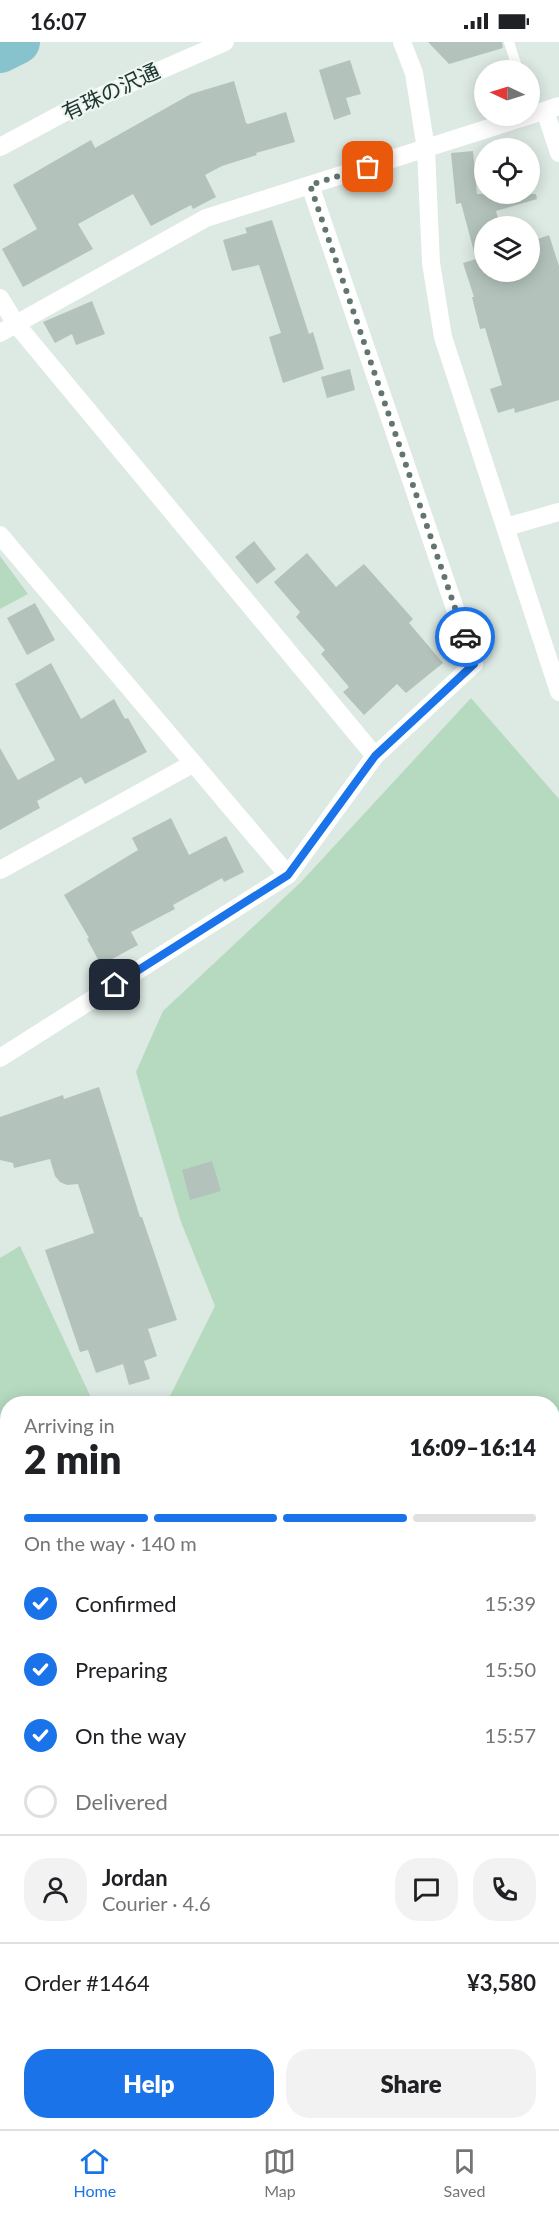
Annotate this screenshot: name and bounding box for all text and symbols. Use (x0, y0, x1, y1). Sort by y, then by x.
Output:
text: 16:07 (30, 8, 87, 35)
street label: 有珠の沢通 (58, 57, 163, 124)
north arrow (474, 60, 540, 126)
map controls (474, 60, 540, 282)
button: locate (474, 138, 540, 204)
pin (342, 141, 393, 192)
icon: bag (351, 150, 384, 183)
button: layers (474, 216, 540, 282)
courier (435, 607, 495, 667)
icon: car (449, 621, 482, 654)
pin (89, 959, 140, 1010)
icon: home (98, 968, 131, 1001)
text: Arriving in (24, 1413, 115, 1437)
text: 16:09–16:14 (410, 1434, 536, 1461)
text: 2 min (24, 1436, 121, 1482)
text: On the way · 140 m (24, 1531, 197, 1555)
icon: check (24, 1587, 57, 1620)
text: Confirmed (75, 1590, 177, 1617)
text: 15:39 (485, 1591, 536, 1615)
icon: check (24, 1653, 57, 1686)
text: Preparing (75, 1656, 167, 1683)
text: 15:50 (485, 1657, 536, 1681)
icon: check (24, 1719, 57, 1752)
text: On the way (75, 1722, 186, 1749)
text: 15:57 (485, 1723, 536, 1747)
text: Delivered (75, 1788, 168, 1815)
button: person (24, 1858, 87, 1921)
button: chat (395, 1858, 458, 1921)
button: phone (473, 1858, 536, 1921)
text: Jordan (102, 1864, 168, 1891)
text: Courier · 4.6 (102, 1891, 211, 1915)
text: Order #1464 (24, 1969, 150, 1996)
text: ¥3,580 (467, 1969, 536, 1996)
button: Help (24, 2049, 274, 2118)
button: Share (286, 2049, 536, 2118)
tab: Home (74, 2145, 116, 2200)
tab: Map (263, 2145, 296, 2200)
tab: Saved (444, 2145, 485, 2200)

